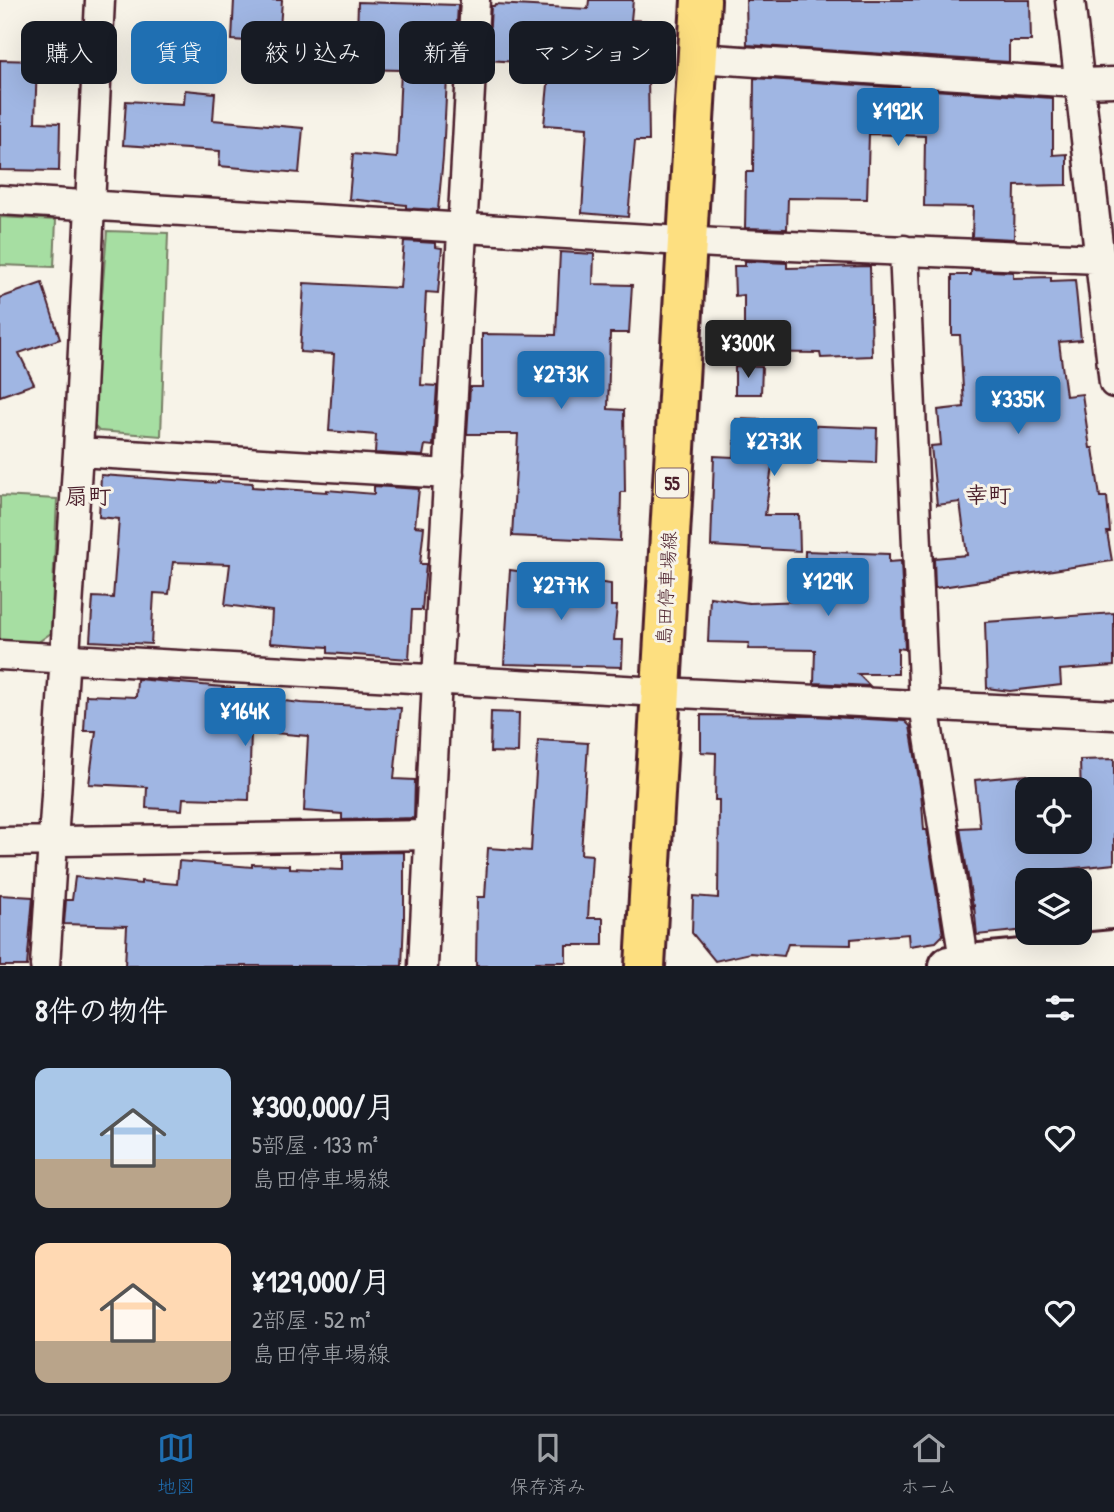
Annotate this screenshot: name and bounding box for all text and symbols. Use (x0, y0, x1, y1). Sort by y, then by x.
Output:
chip: 購入 (21, 21, 117, 84)
chip: 賃貸 (131, 21, 227, 84)
chip: 絞り込み (241, 21, 385, 84)
chip: 新着 (399, 21, 495, 84)
chip: マンション (509, 21, 676, 84)
pin: ¥192K (849, 88, 947, 148)
text: ¥192K (873, 95, 923, 126)
pin: ¥300K (699, 320, 797, 380)
text: ¥300K (721, 327, 775, 358)
pin: ¥273K (512, 352, 610, 411)
text: ¥273K (533, 358, 589, 389)
pin: ¥335K (969, 376, 1067, 436)
text: ¥335K (991, 383, 1045, 414)
pin: ¥273K (725, 419, 823, 478)
text: ¥273K (746, 425, 802, 456)
road number: 55 (656, 468, 688, 498)
district label: 幸町 (965, 479, 1011, 510)
district label: 扇町 (65, 480, 111, 511)
street label: 島田停車場線 (650, 530, 682, 646)
pin: ¥129K (779, 558, 877, 618)
pin: ¥277K (512, 562, 610, 622)
text: ¥129K (803, 565, 853, 596)
text: ¥277K (533, 569, 589, 600)
pin: ¥164K (196, 688, 294, 748)
text: ¥164K (221, 695, 269, 726)
map controls (1015, 777, 1092, 945)
button: locate (1015, 777, 1092, 854)
button: layers (1015, 868, 1092, 945)
icon: filters (1041, 989, 1079, 1027)
text: 8件の物件 (35, 990, 168, 1030)
text: ¥300,000/月 (252, 1086, 395, 1126)
icon: home (91, 1096, 175, 1180)
icon: heart (1041, 1119, 1079, 1157)
text: 5部屋 · 133 m² (252, 1129, 378, 1160)
text: 島田停車場線 (252, 1163, 390, 1194)
text: ¥129,000/月 (252, 1261, 391, 1301)
icon: home (91, 1271, 175, 1355)
icon: heart (1041, 1294, 1079, 1332)
text: 2部屋 · 52 m² (252, 1304, 371, 1335)
text: 島田停車場線 (252, 1338, 390, 1369)
tab: 地図 (157, 1429, 195, 1499)
tab: 保存済み (510, 1429, 586, 1499)
tab: ホーム (900, 1429, 957, 1499)

